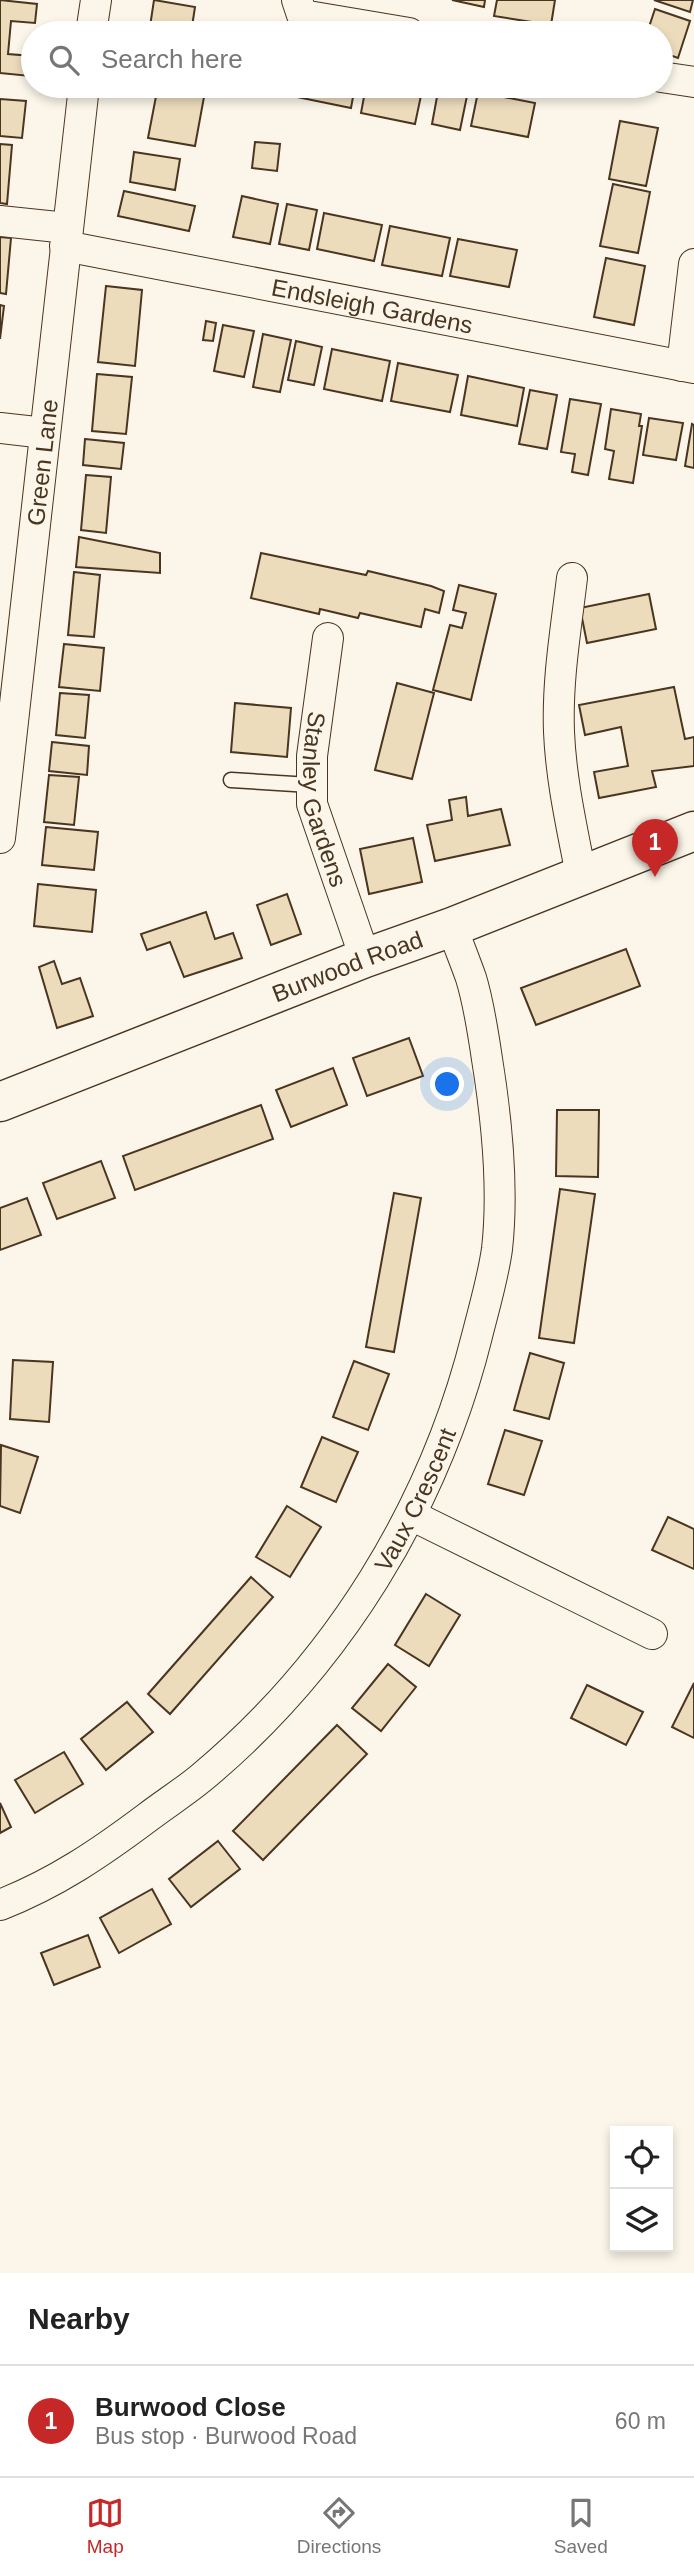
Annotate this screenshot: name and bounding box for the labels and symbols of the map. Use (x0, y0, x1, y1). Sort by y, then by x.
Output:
street label: Endsleigh Gardens (269, 273, 475, 338)
street label: Green Lane (22, 398, 62, 527)
street label: Stanley Gardens (297, 710, 353, 890)
pin: 1 (632, 819, 678, 877)
street label: Burwood Road (268, 925, 426, 1007)
your location (430, 1067, 464, 1101)
street label: Vaux Crescent (369, 1424, 461, 1576)

